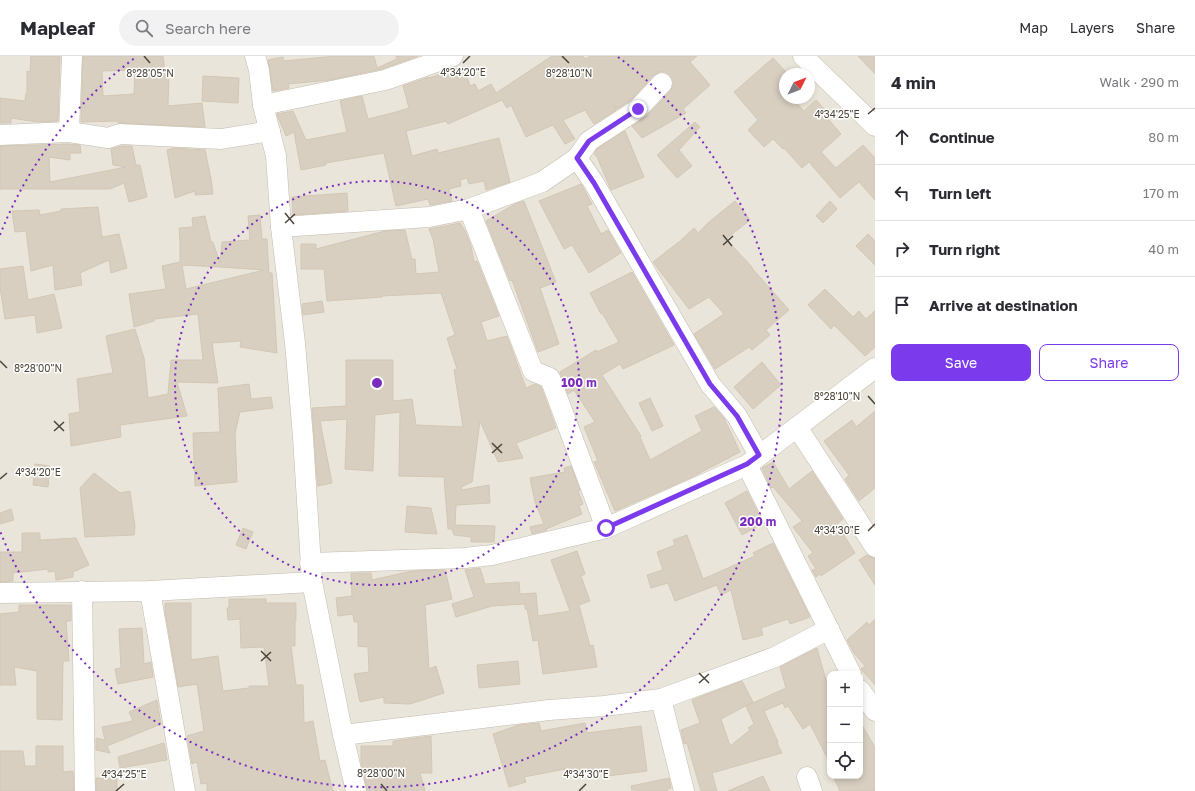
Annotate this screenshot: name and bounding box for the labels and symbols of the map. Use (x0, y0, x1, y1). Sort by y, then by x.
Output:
text: 4°34'20"E (440, 66, 486, 78)
text: 8°28'05"N (126, 67, 174, 79)
text: 8°28'10"N (546, 67, 592, 79)
north arrow (779, 68, 815, 104)
route end (629, 100, 647, 118)
text: 4°34'25"E (814, 108, 860, 120)
text: 8°28'00"N (14, 362, 62, 374)
text: 100 m (561, 375, 597, 390)
centre of rings (370, 376, 384, 390)
text: 8°28'10"N (814, 390, 860, 402)
text: 4°34'20"E (15, 466, 61, 478)
text: 200 m (740, 514, 776, 529)
route start (597, 519, 615, 537)
text: 4°34'30"E (814, 524, 860, 536)
text: 8°28'00"N (357, 767, 405, 779)
text: 4°34'25"E (101, 768, 147, 780)
text: 4°34'30"E (563, 768, 609, 780)

